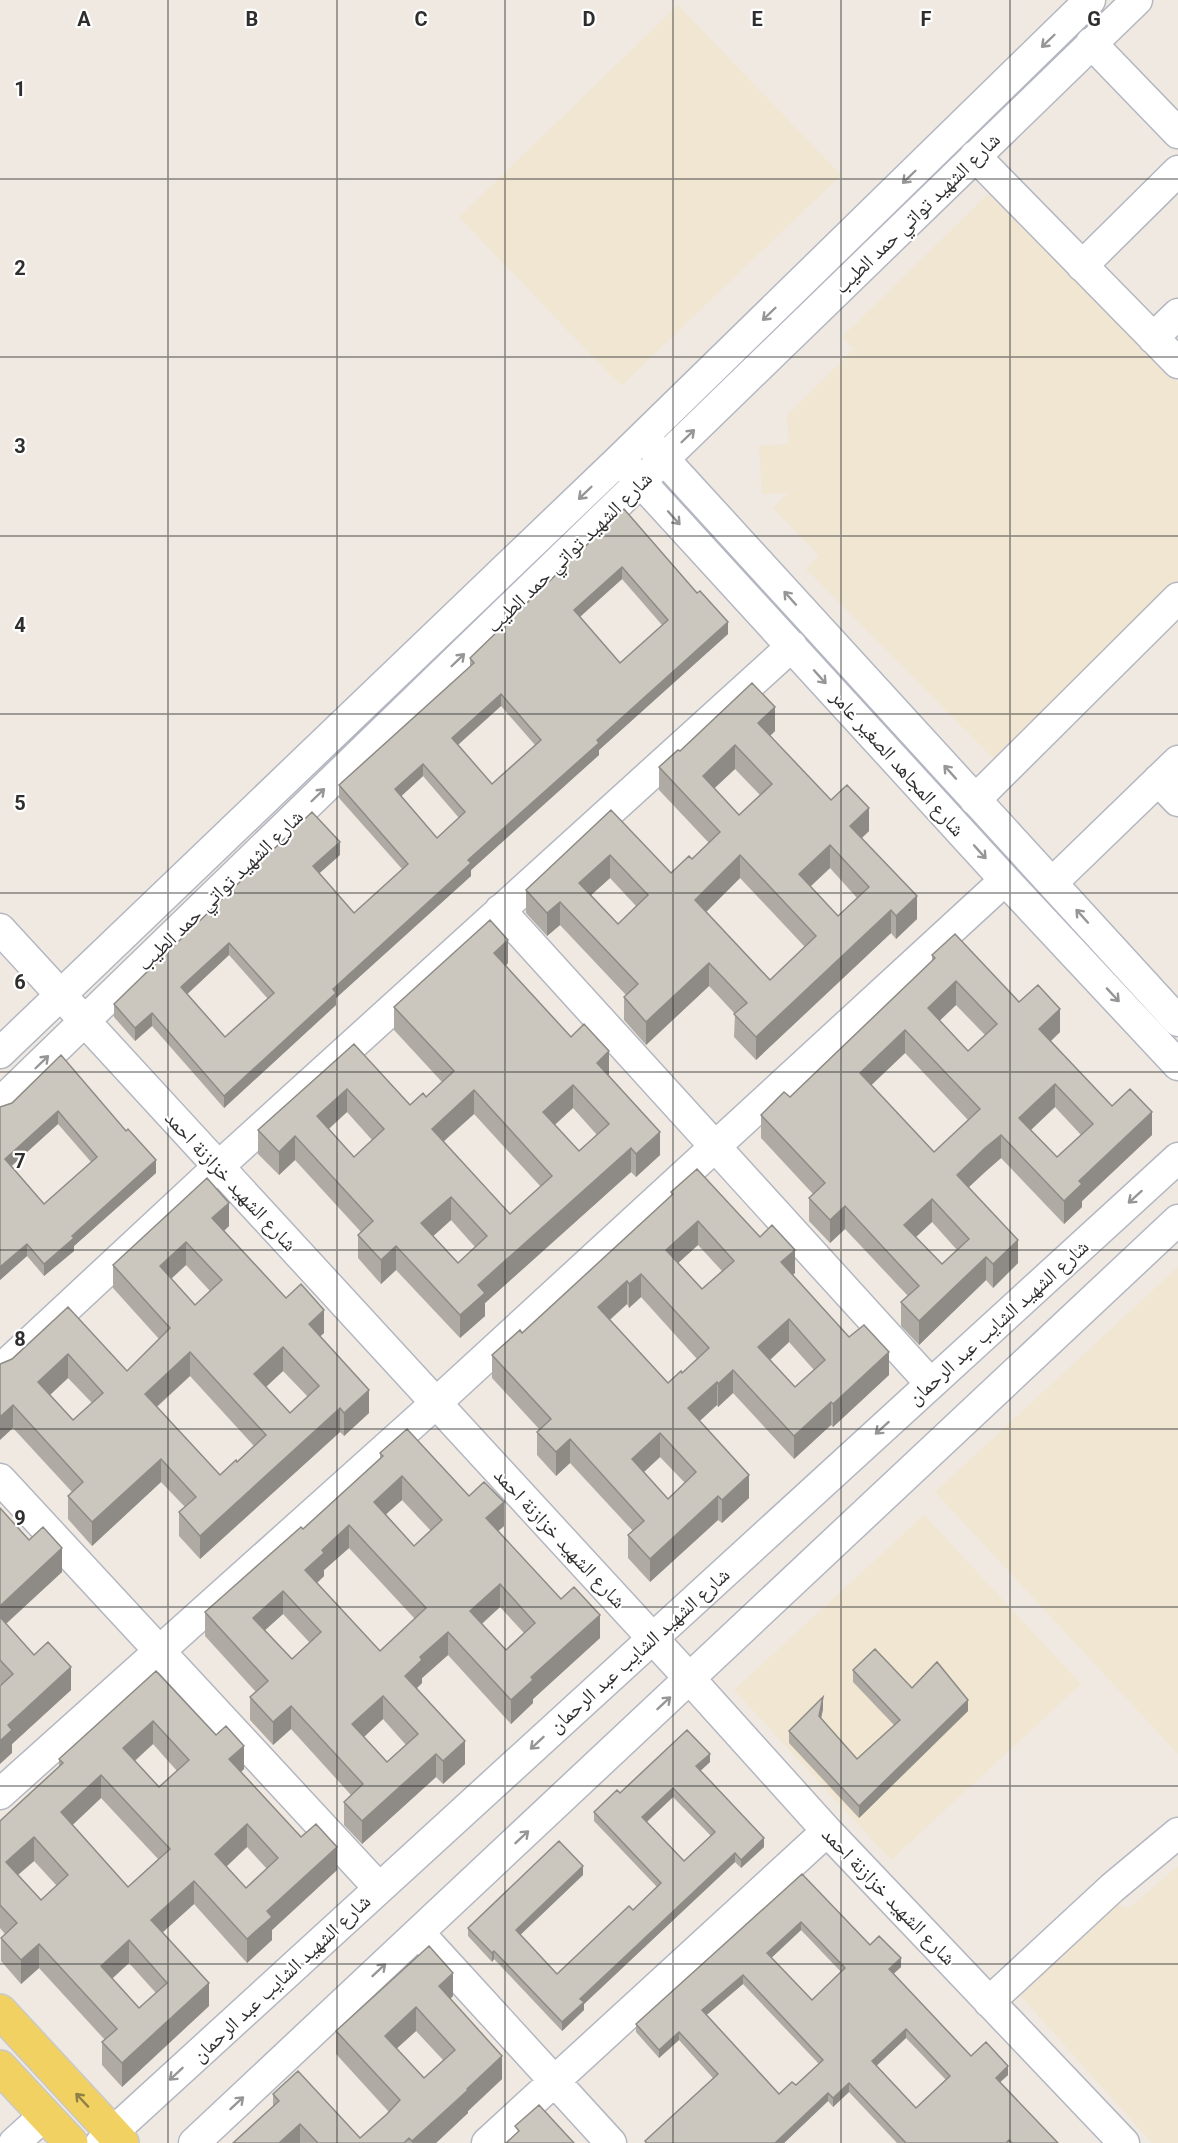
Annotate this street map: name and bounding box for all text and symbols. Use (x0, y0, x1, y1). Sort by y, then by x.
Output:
text: A (77, 7, 91, 31)
text: B (246, 7, 258, 31)
text: C (414, 7, 428, 31)
text: D (583, 7, 596, 31)
text: E (751, 7, 763, 31)
text: F (921, 7, 932, 31)
text: G (1087, 7, 1101, 31)
one-way arrow (1041, 34, 1056, 48)
text: 1 (14, 77, 26, 101)
street label: شارع الشهيد تواتي حمد الطيب (829, 127, 1008, 302)
one-way arrow (901, 170, 916, 185)
text: 2 (14, 256, 26, 280)
one-way arrow (762, 306, 777, 321)
one-way arrow (681, 429, 696, 443)
text: 3 (14, 434, 26, 458)
street label: شارع الشهيد تواتي حمد الطيب (481, 466, 660, 641)
one-way arrow (577, 486, 592, 501)
one-way arrow (667, 510, 681, 525)
one-way arrow (783, 590, 797, 605)
text: 4 (14, 613, 26, 637)
one-way arrow (451, 652, 466, 667)
one-way arrow (813, 670, 827, 685)
street label: شارع المجاهد الصغير عامر (825, 684, 970, 842)
one-way arrow (943, 765, 957, 780)
one-way arrow (311, 788, 326, 803)
text: 5 (14, 791, 26, 815)
street label: شارع الشهيد تواتي حمد الطيب (132, 804, 311, 979)
one-way arrow (973, 844, 987, 859)
one-way arrow (1075, 909, 1089, 924)
text: 6 (14, 970, 26, 994)
one-way arrow (1105, 987, 1119, 1002)
one-way arrow (35, 1055, 50, 1070)
street label: شارع الشهيد خزازنة احمد (159, 1106, 302, 1257)
text: 7 (14, 1149, 26, 1173)
one-way arrow (1128, 1190, 1143, 1204)
street label: شارع الشهيد الشايب عبد الرحمان (903, 1234, 1094, 1410)
text: 8 (14, 1327, 26, 1351)
one-way arrow (875, 1421, 890, 1435)
street label: شارع الشهيد خزازنة احمد (488, 1463, 631, 1614)
text: 9 (14, 1506, 26, 1530)
street label: شارع الشهيد الشايب عبد الرحمان (544, 1562, 735, 1738)
one-way arrow (656, 1696, 671, 1710)
one-way arrow (529, 1736, 544, 1751)
street label: شارع الشهيد خزازنة احمد (816, 1822, 961, 1971)
one-way arrow (514, 1829, 529, 1844)
street label: شارع الشهيد الشايب عبد الرحمان (187, 1889, 376, 2068)
one-way arrow (372, 1963, 387, 1977)
one-way arrow (169, 2067, 184, 2081)
one-way arrow (75, 2093, 89, 2108)
one-way arrow (229, 2096, 244, 2110)

